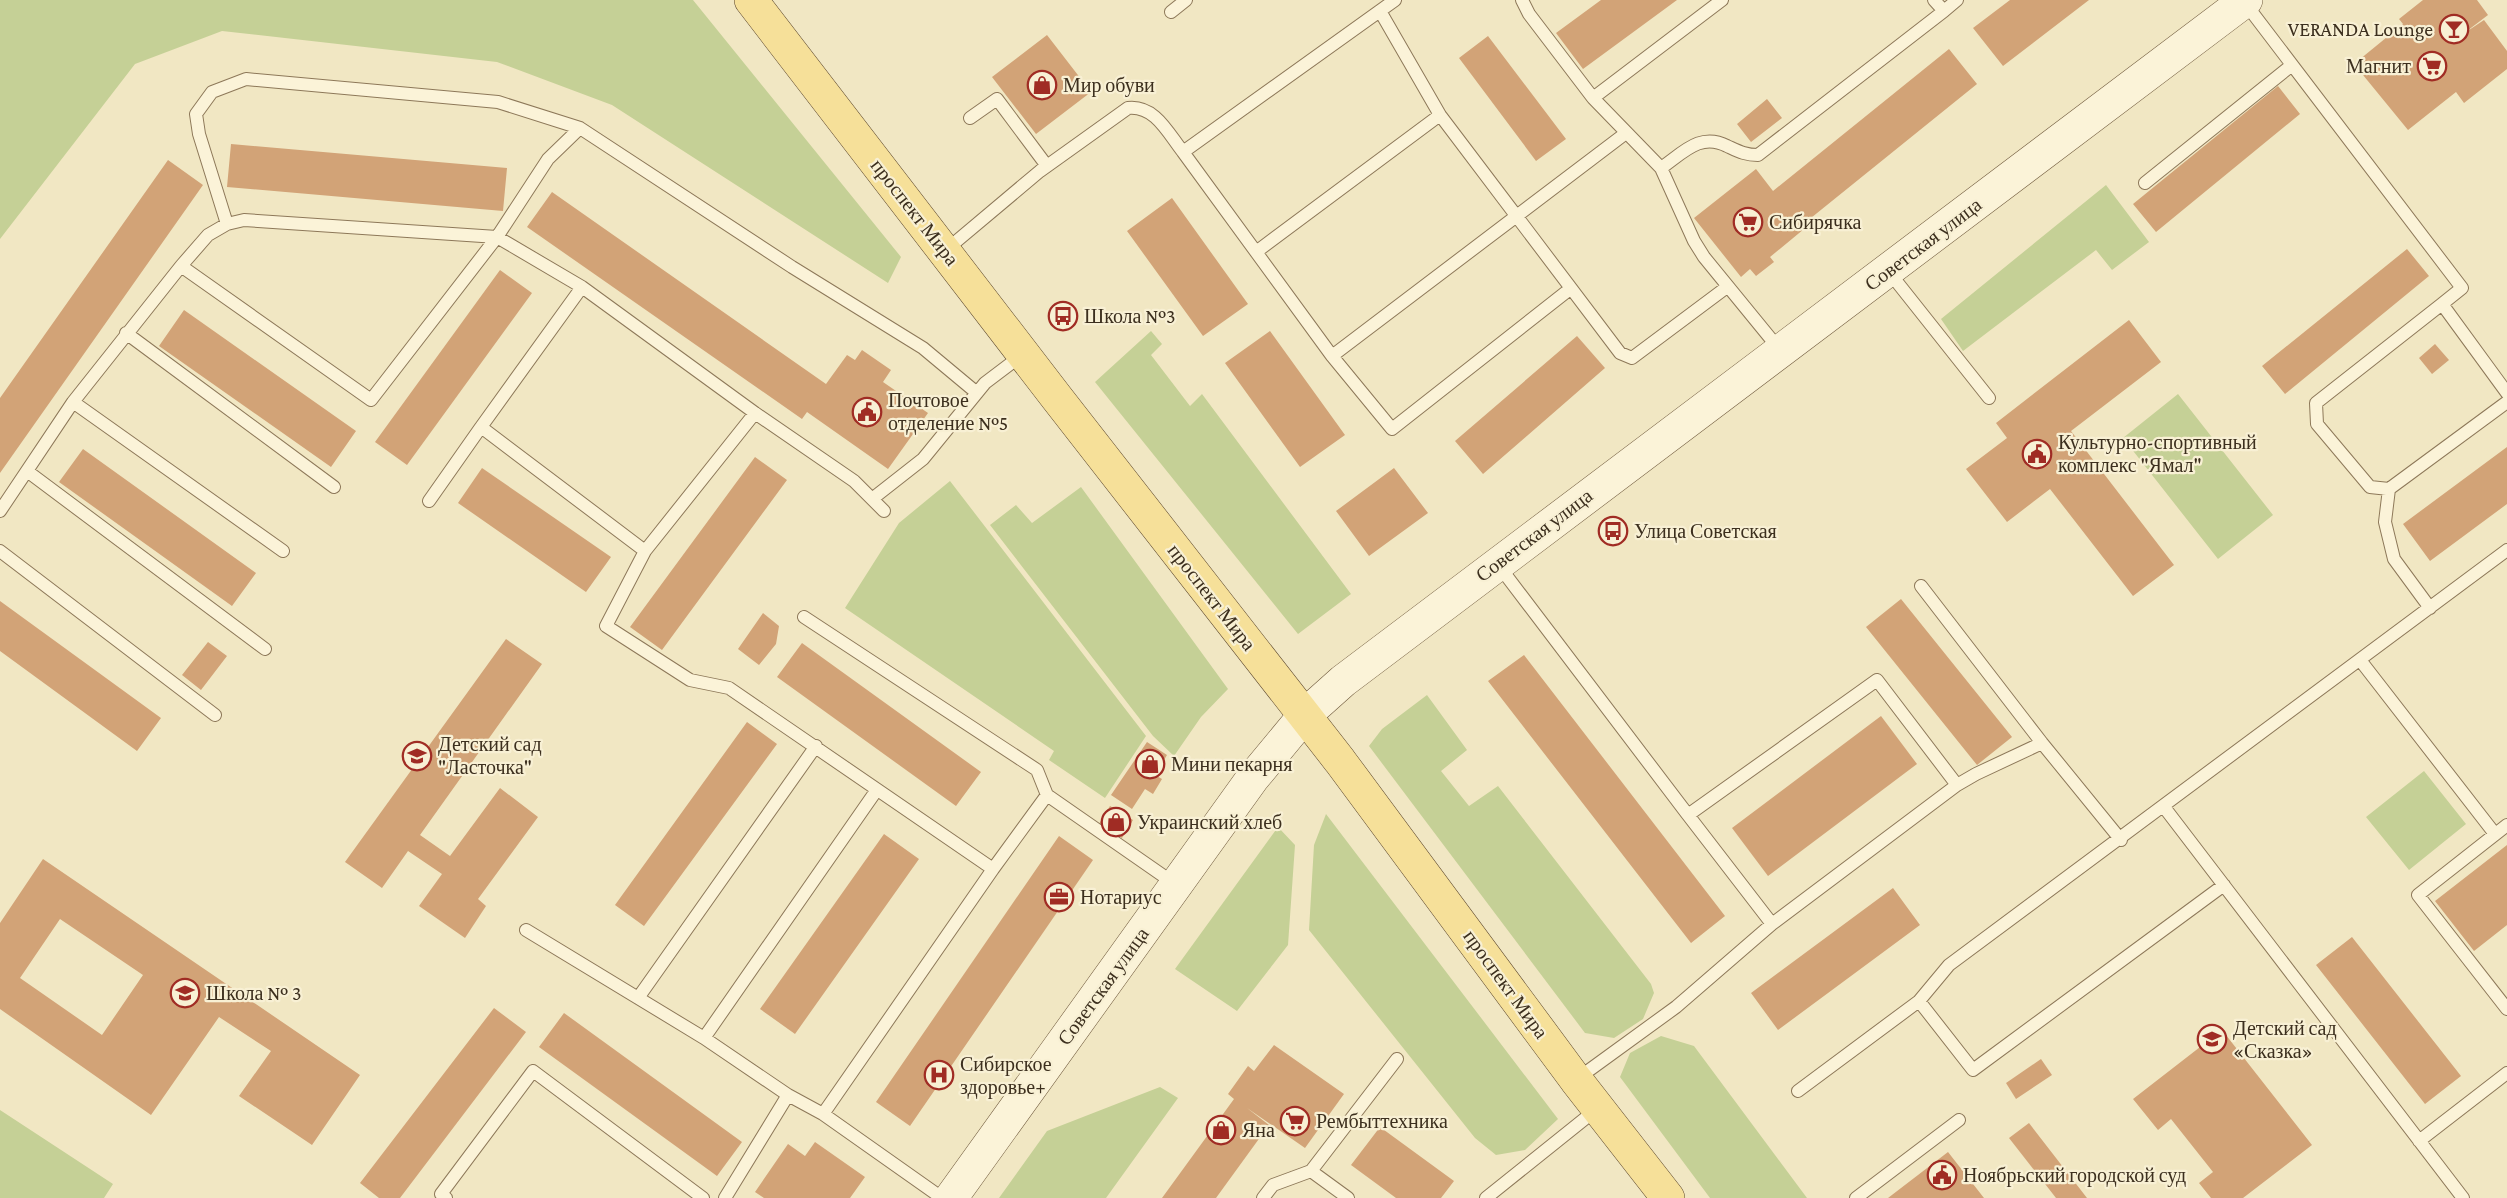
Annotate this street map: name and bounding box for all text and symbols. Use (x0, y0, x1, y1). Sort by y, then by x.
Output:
bar icon: VERANDA Lounge (2438, 13, 2470, 45)
place label: VERANDA Lounge (2288, 18, 2433, 41)
supermarket icon: Магнит (2416, 50, 2448, 82)
place label: Магнит (2346, 55, 2411, 77)
shop icon: Мир обуви (1026, 69, 1058, 101)
place label: Мир обуви (1063, 74, 1155, 97)
street label: проспект Мира (866, 154, 963, 270)
street label: Советская улица (1860, 193, 1986, 296)
supermarket icon: Сибирячка (1732, 206, 1764, 238)
place label: Сибирячка (1769, 211, 1862, 234)
bus stop icon: Школа №3 (1047, 300, 1079, 332)
place label: Школа №3 (1084, 305, 1175, 327)
place label: Почтовое отделение №5 (888, 389, 1008, 435)
public building icon: Почтовое отделение №5 (851, 396, 883, 428)
place label: Культурно-спортивный комплекс "Ямал" (2058, 431, 2257, 476)
public building icon: Культурно-спортивный комплекс "Ямал" (2021, 438, 2053, 470)
street label: Советская улица (1471, 484, 1597, 587)
bus stop icon: Улица Советская (1597, 515, 1629, 547)
place label: Улица Советская (1634, 520, 1777, 543)
street label: проспект Мира (1163, 539, 1260, 655)
place label: Детский сад "Ласточка" (438, 733, 542, 778)
school or university icon: Детский сад "Ласточка" (401, 740, 433, 772)
shop icon: Мини пекарня (1134, 748, 1166, 780)
place label: Мини пекарня (1171, 753, 1292, 776)
shop icon: Украинский хлеб (1100, 806, 1132, 838)
place label: Украинский хлеб (1137, 811, 1282, 834)
office icon: Нотариус (1043, 881, 1075, 913)
place label: Нотариус (1080, 886, 1162, 909)
street label: Советская улица (1053, 923, 1154, 1050)
street label: проспект Мира (1458, 925, 1553, 1043)
school or university icon: Школа № 3 (169, 977, 201, 1009)
place label: Школа № 3 (206, 982, 301, 1004)
place label: Детский сад «Сказка» (2233, 1017, 2337, 1062)
school or university icon: Детский сад «Сказка» (2196, 1023, 2228, 1055)
place label: Сибирское здоровье+ (960, 1053, 1052, 1099)
hospital icon: Сибирское здоровье+ (923, 1059, 955, 1091)
supermarket icon: Рембыттехника (1279, 1105, 1311, 1137)
place label: Рембыттехника (1316, 1110, 1448, 1132)
shop icon: Яна (1205, 1114, 1237, 1146)
place label: Яна (1242, 1119, 1275, 1141)
public building icon: Ноябрьский городской суд (1926, 1159, 1958, 1191)
place label: Ноябрьский городской суд (1963, 1164, 2186, 1187)

